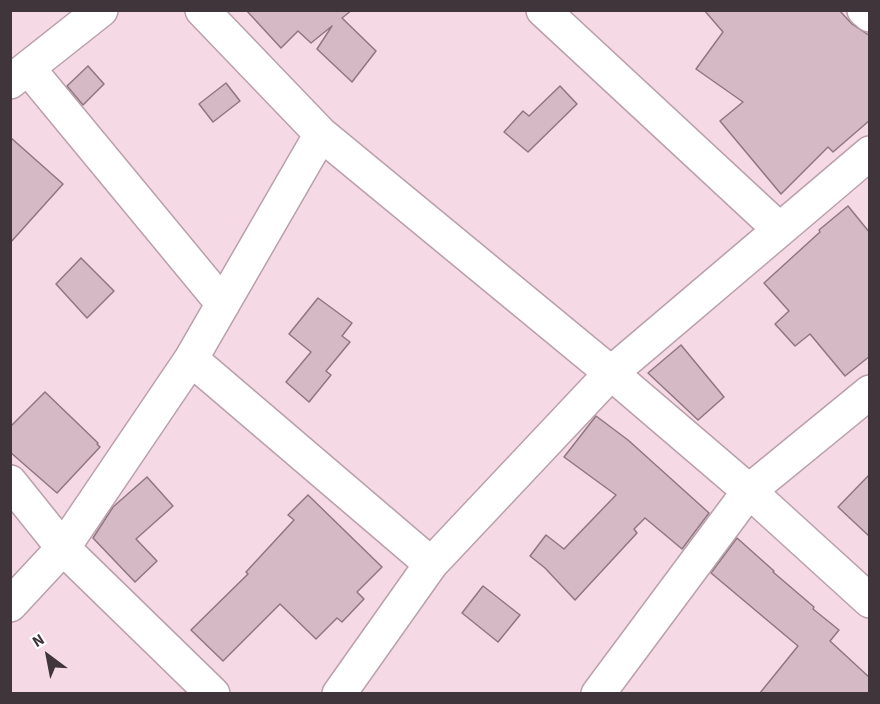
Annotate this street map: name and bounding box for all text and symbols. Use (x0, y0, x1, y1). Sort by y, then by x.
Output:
north arrow (18, 626, 78, 686)
text: N (28, 629, 49, 653)

